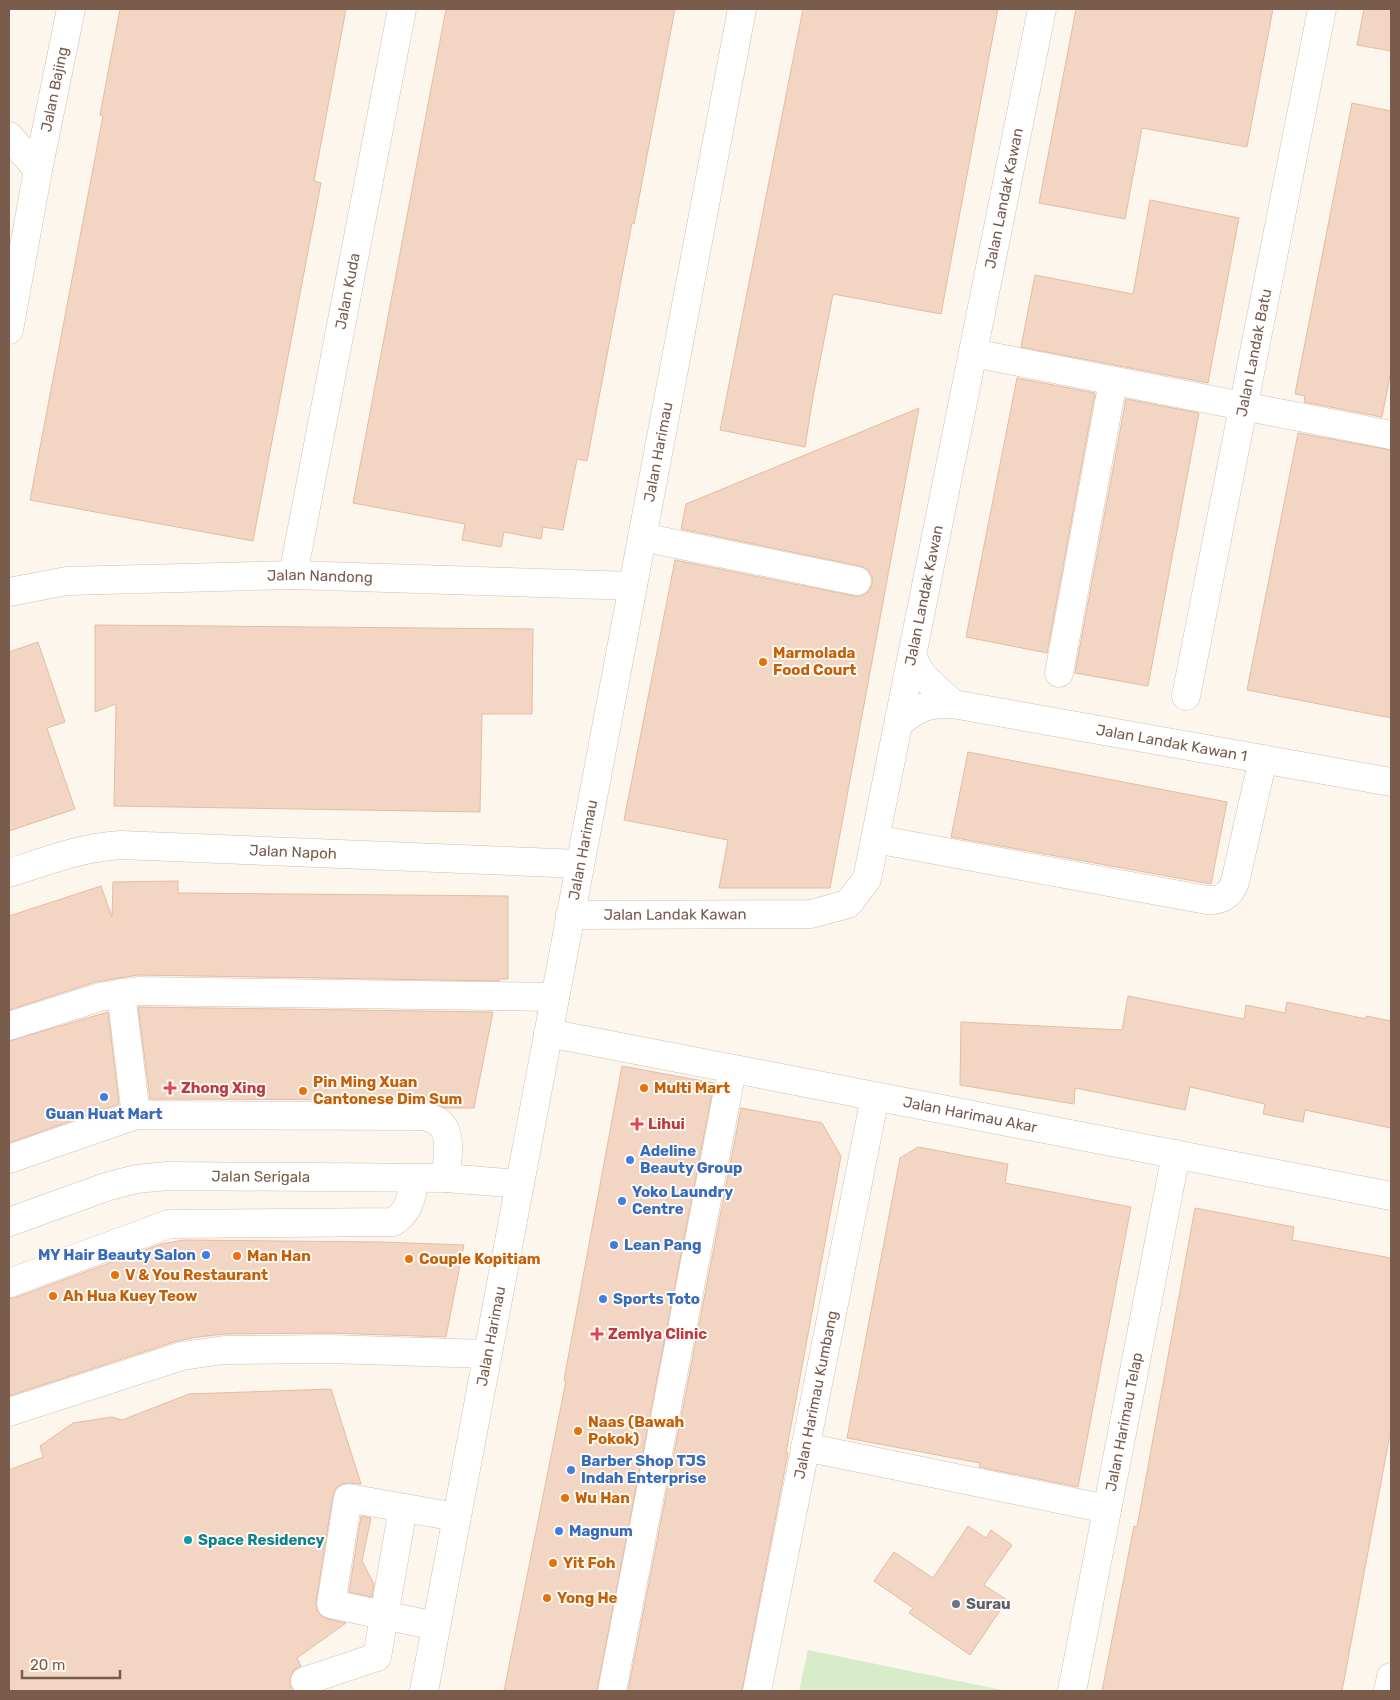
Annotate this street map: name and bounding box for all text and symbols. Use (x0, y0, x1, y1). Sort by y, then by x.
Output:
street label: Jalan Bajing (37, 45, 72, 133)
street label: Jalan Landak Kawan (981, 126, 1027, 270)
street label: Jalan Kuda (331, 252, 364, 331)
street label: Jalan Landak Batu (1233, 287, 1275, 418)
street label: Jalan Harimau (640, 400, 677, 503)
street label: Jalan Landak Kawan (901, 523, 947, 667)
street label: Jalan Nandong (267, 566, 373, 587)
place label: Marmolada Food Court (773, 644, 856, 679)
marker: Marmolada Food Court (757, 656, 769, 668)
street label: Jalan Landak Kawan 1 (1095, 721, 1249, 765)
street label: Jalan Harimau (565, 798, 601, 901)
street label: Jalan Napoh (249, 841, 337, 863)
street label: Jalan Landak Kawan (603, 905, 747, 924)
place label: Pin Ming Xuan Cantonese Dim Sum (313, 1073, 462, 1108)
place label: Zhong Xing (181, 1079, 266, 1097)
place label: Multi Mart (654, 1079, 730, 1097)
marker: Zhong Xing (163, 1081, 177, 1095)
marker: Multi Mart (638, 1082, 650, 1094)
marker: Pin Ming Xuan Cantonese Dim Sum (297, 1085, 309, 1097)
marker: Guan Huat Mart (98, 1091, 110, 1103)
street label: Jalan Harimau Akar (902, 1093, 1039, 1136)
place label: Guan Huat Mart (46, 1105, 162, 1123)
place label: Lihui (648, 1115, 685, 1133)
marker: Lihui (630, 1117, 644, 1131)
place label: Adeline Beauty Group (640, 1142, 743, 1177)
marker: Adeline Beauty Group (624, 1154, 636, 1166)
street label: Jalan Serigala (211, 1167, 310, 1186)
place label: Yoko Laundry Centre (632, 1183, 733, 1218)
marker: Yoko Laundry Centre (616, 1195, 628, 1207)
place label: Lean Pang (624, 1236, 701, 1254)
marker: Lean Pang (608, 1239, 620, 1251)
place label: MY Hair Beauty Salon (38, 1246, 196, 1264)
place label: Man Han (247, 1247, 311, 1265)
marker: MY Hair Beauty Salon (200, 1249, 212, 1261)
marker: Man Han (231, 1250, 243, 1262)
place label: Couple Kopitiam (419, 1250, 541, 1268)
marker: Couple Kopitiam (403, 1253, 415, 1265)
place label: V & You Restaurant (125, 1266, 268, 1284)
marker: V & You Restaurant (109, 1269, 121, 1281)
street label: Jalan Harimau (473, 1285, 509, 1388)
place label: Ah Hua Kuey Teow (63, 1287, 198, 1305)
marker: Ah Hua Kuey Teow (47, 1290, 59, 1302)
place label: Sports Toto (613, 1290, 700, 1308)
marker: Sports Toto (597, 1293, 609, 1305)
street label: Jalan Harimau Kumbang (790, 1309, 841, 1481)
place label: Zemlya Clinic (608, 1325, 707, 1343)
marker: Zemlya Clinic (590, 1327, 604, 1341)
street label: Jalan Harimau Telap (1102, 1351, 1146, 1493)
place label: Naas (Bawah Pokok) (588, 1413, 684, 1448)
marker: Naas (Bawah Pokok) (572, 1425, 584, 1437)
place label: Barber Shop TJS Indah Enterprise (581, 1452, 706, 1487)
marker: Barber Shop TJS Indah Enterprise (565, 1464, 577, 1476)
place label: Wu Han (575, 1489, 630, 1507)
marker: Wu Han (559, 1492, 571, 1504)
place label: Magnum (569, 1522, 633, 1540)
marker: Magnum (553, 1525, 565, 1537)
place label: Space Residency (198, 1531, 325, 1549)
marker: Space Residency (182, 1534, 194, 1546)
place label: Yit Foh (563, 1554, 615, 1572)
marker: Yit Foh (547, 1557, 559, 1569)
place label: Yong He (557, 1589, 618, 1607)
marker: Yong He (541, 1592, 553, 1604)
place label: Surau (966, 1595, 1011, 1613)
marker: Surau (950, 1598, 962, 1610)
scale bar (22, 1648, 120, 1680)
text: 20 m (30, 1656, 65, 1674)

